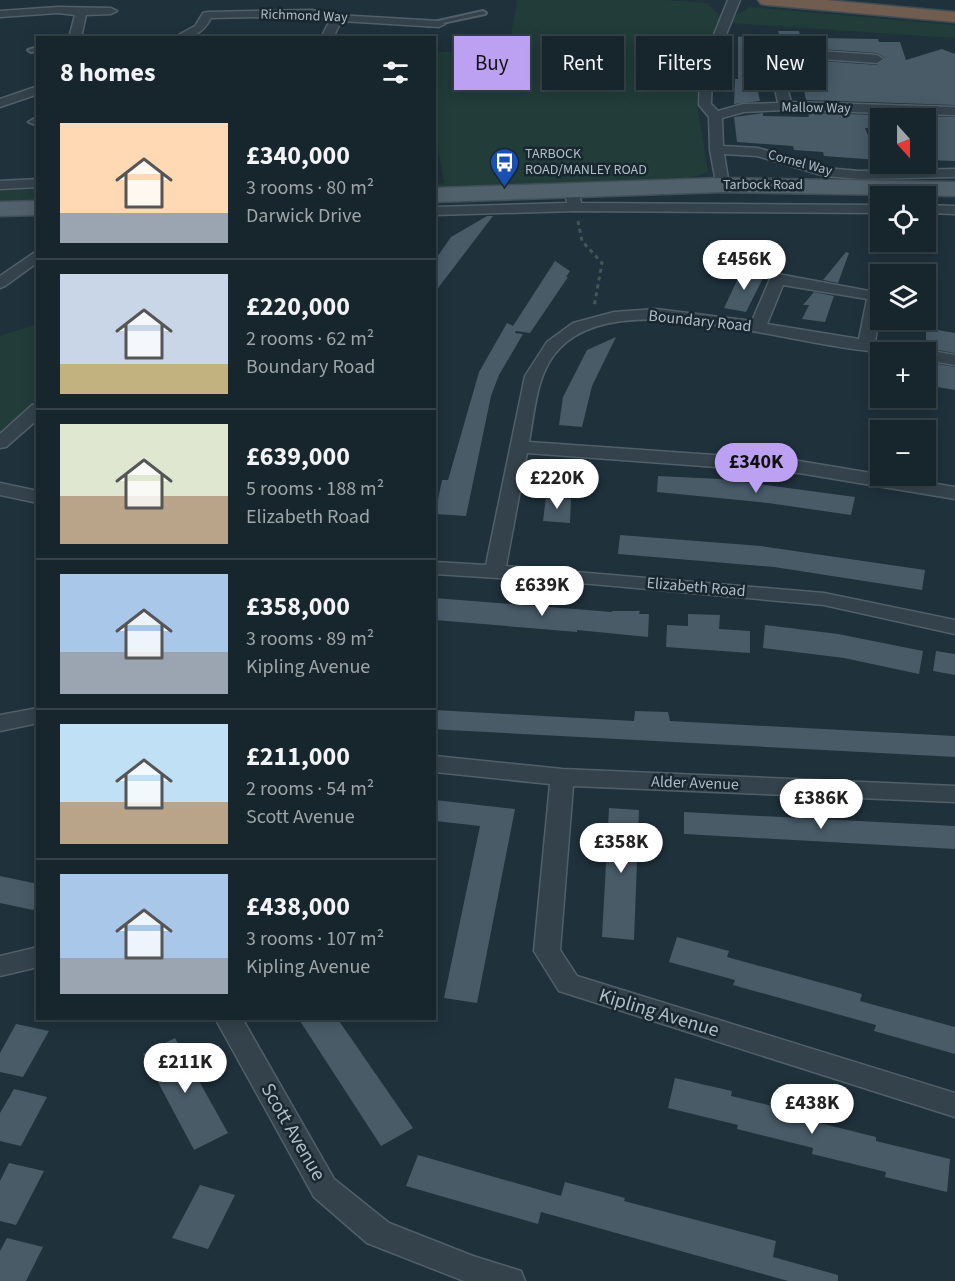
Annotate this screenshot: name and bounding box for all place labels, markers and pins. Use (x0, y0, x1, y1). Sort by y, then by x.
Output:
place label: TARBOCK ROAD/MANLEY ROAD (525, 144, 647, 180)
bus stop icon: TARBOCK ROAD/MANLEY ROAD (488, 146, 520, 188)
pin: £456K (702, 240, 786, 291)
pin: £340K (714, 443, 798, 494)
pin: £220K (515, 459, 599, 510)
pin: £639K (500, 566, 584, 617)
pin: £386K (779, 779, 863, 830)
pin: £358K (579, 823, 663, 874)
pin: £211K (143, 1043, 227, 1094)
pin: £438K (770, 1084, 854, 1135)

